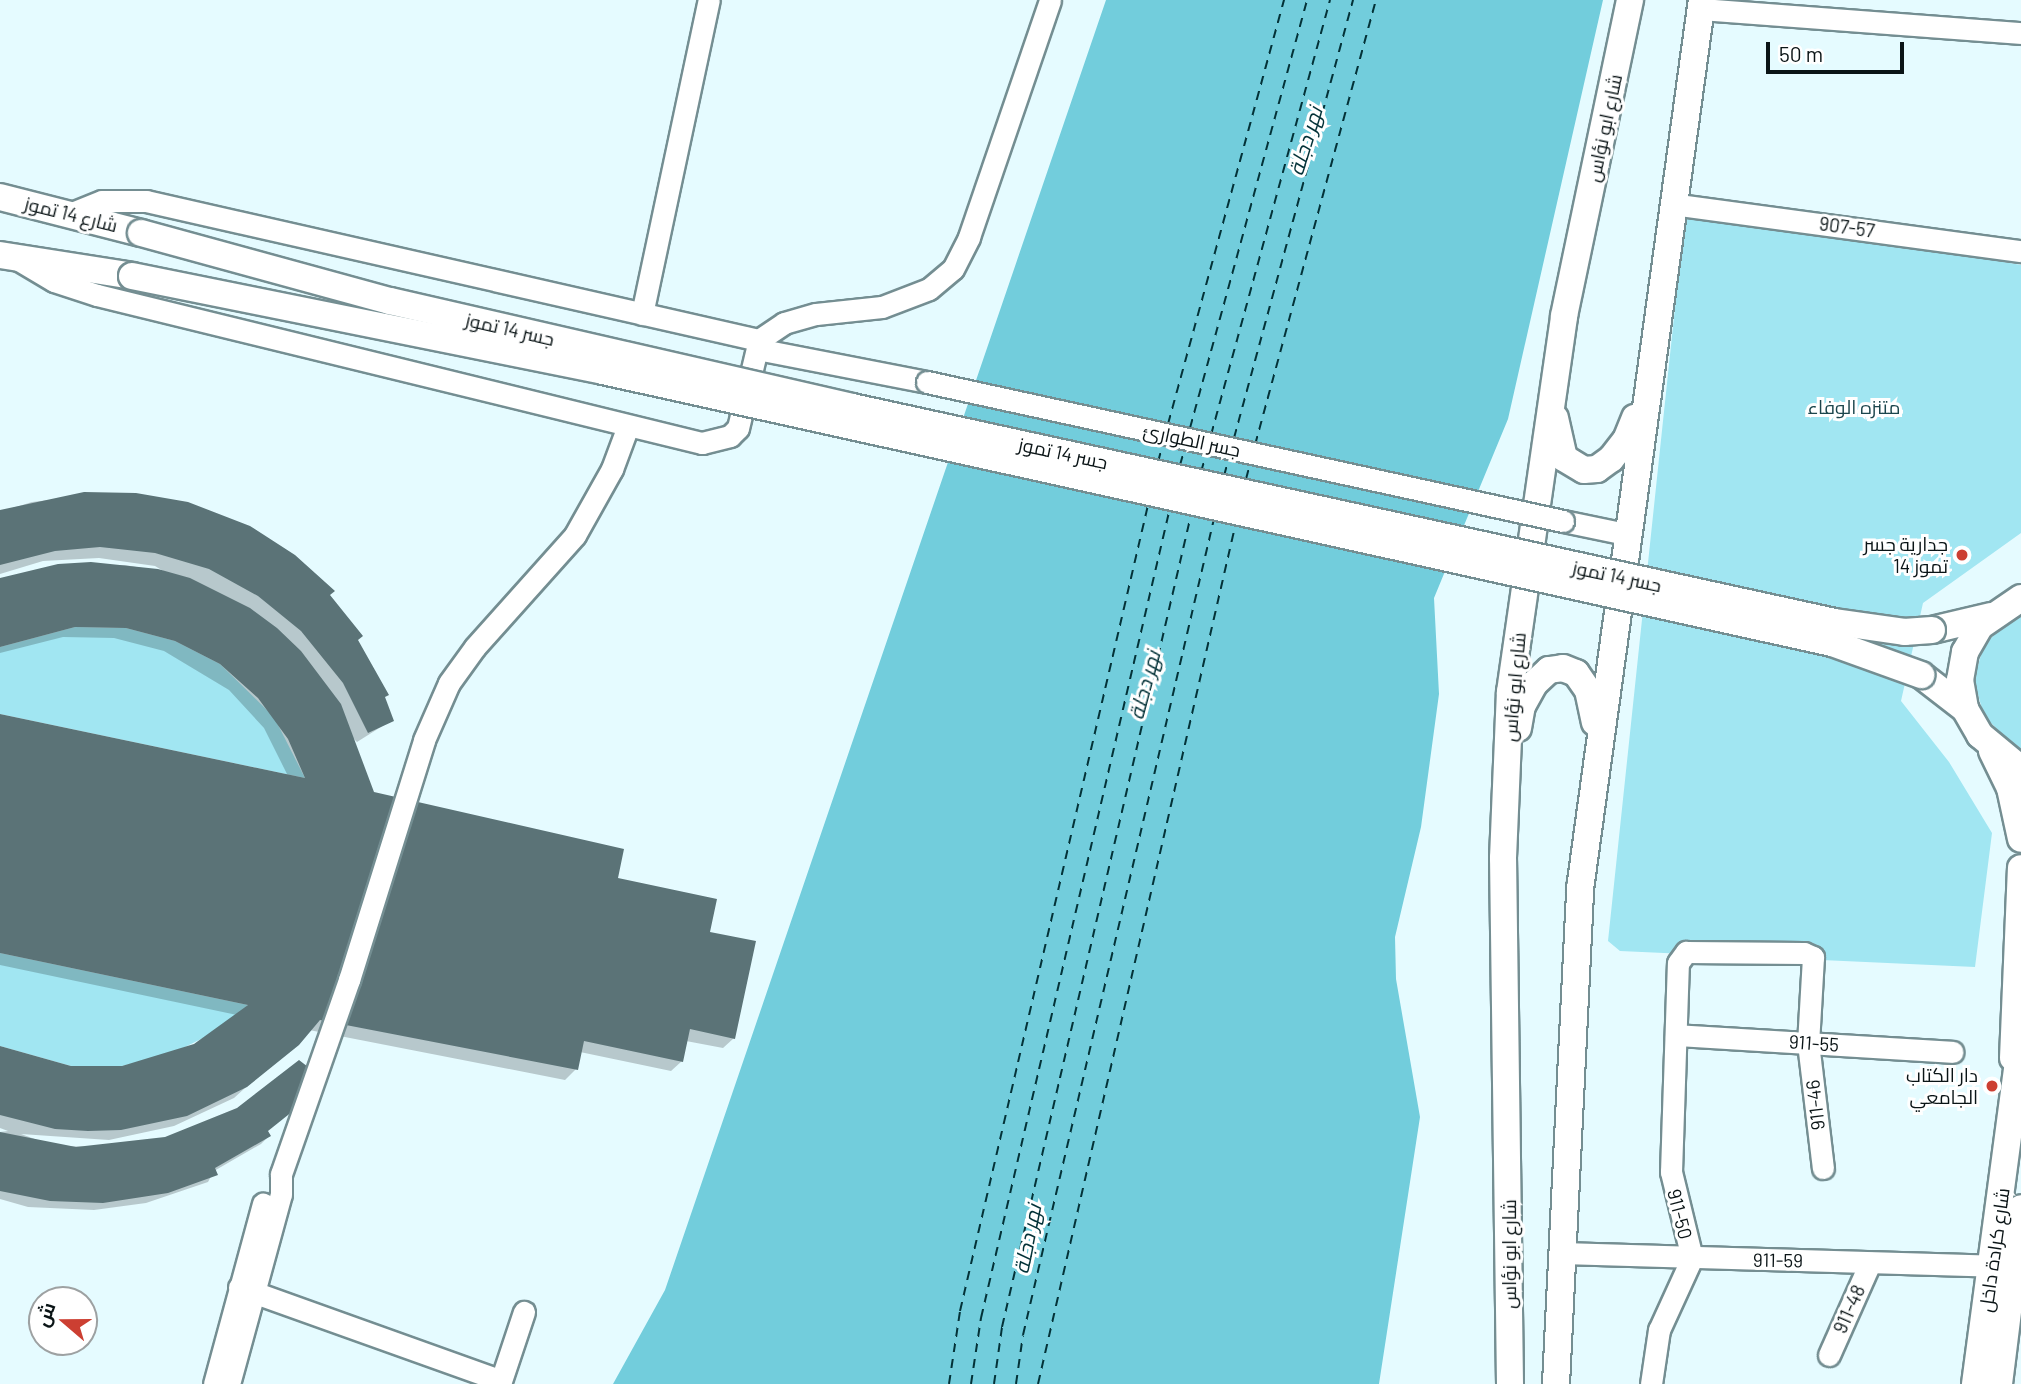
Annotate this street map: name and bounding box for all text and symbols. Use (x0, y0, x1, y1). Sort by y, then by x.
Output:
scale bar (1769, 28, 1907, 72)
text: 50 m (1779, 41, 1823, 66)
street label: شارع ابو نؤاس (1581, 72, 1627, 184)
water label: نهر دجلة (1283, 104, 1327, 178)
street label: شارع 14 تموز (22, 191, 120, 237)
street label: 907-57 (1818, 212, 1876, 242)
street label: جسر 14 تموز (463, 308, 557, 350)
park label: متنزه الوفاء (1808, 396, 1900, 418)
street label: جسر الطوارئ (1141, 419, 1243, 461)
street label: جسر 14 تموز (1016, 432, 1110, 474)
place label: جدارية جسر 14 تموز (1864, 533, 1948, 577)
marker: جدارية جسر 14 تموز (1954, 547, 1970, 563)
street label: جسر 14 تموز (1570, 555, 1664, 597)
street label: شارع ابو نؤاس (1498, 631, 1530, 743)
water label: نهر دجلة (1123, 648, 1165, 722)
street label: 911-55 (1788, 1030, 1840, 1056)
place label: دار الكتاب الجامعي (1906, 1064, 1978, 1108)
street label: 911-46 (1801, 1078, 1829, 1132)
marker: دار الكتاب الجامعي (1984, 1078, 2000, 1094)
street label: شارع كرادة داخل (1974, 1186, 2014, 1314)
street label: 911-50 (1663, 1187, 1697, 1241)
street label: شارع ابو نؤاس (1498, 1199, 1520, 1309)
water label: نهر دجلة (1008, 1202, 1046, 1276)
street label: 911-59 (1753, 1248, 1803, 1272)
street label: 911-48 (1828, 1281, 1870, 1337)
north arrow (28, 1286, 98, 1356)
text: ش (30, 1299, 60, 1330)

